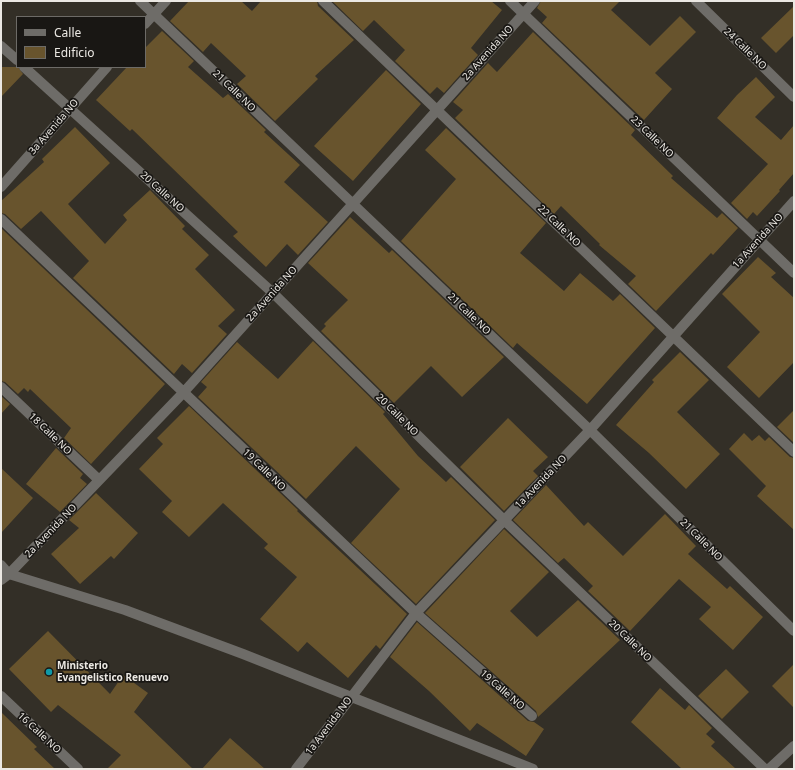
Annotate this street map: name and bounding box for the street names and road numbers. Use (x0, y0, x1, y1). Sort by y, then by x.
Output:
street label: 2a Avenida NO (460, 23, 516, 83)
street label: 24 Calle NO (721, 26, 769, 72)
street label: 21 Calle NO (210, 68, 258, 114)
street label: 3a Avenida NO (27, 97, 81, 157)
street label: 23 Calle NO (628, 114, 676, 160)
street label: 20 Calle NO (138, 169, 186, 215)
street label: 22 Calle NO (535, 203, 583, 249)
street label: 1a Avenida NO (730, 211, 786, 271)
street label: 2a Avenida NO (244, 264, 300, 324)
street label: 21 Calle NO (445, 291, 493, 337)
street label: 20 Calle NO (373, 391, 421, 439)
street label: 18 Calle NO (26, 411, 74, 457)
street label: 19 Calle NO (240, 447, 288, 493)
street label: 1a Avenida NO (513, 453, 569, 511)
street label: 2a Avenida NO (23, 502, 79, 560)
street label: 21 Calle NO (677, 516, 725, 564)
street label: 20 Calle NO (606, 618, 654, 664)
street label: 19 Calle NO (477, 668, 527, 712)
street label: 1a Avenida NO (303, 695, 355, 757)
street label: 16 Calle NO (15, 710, 63, 756)

